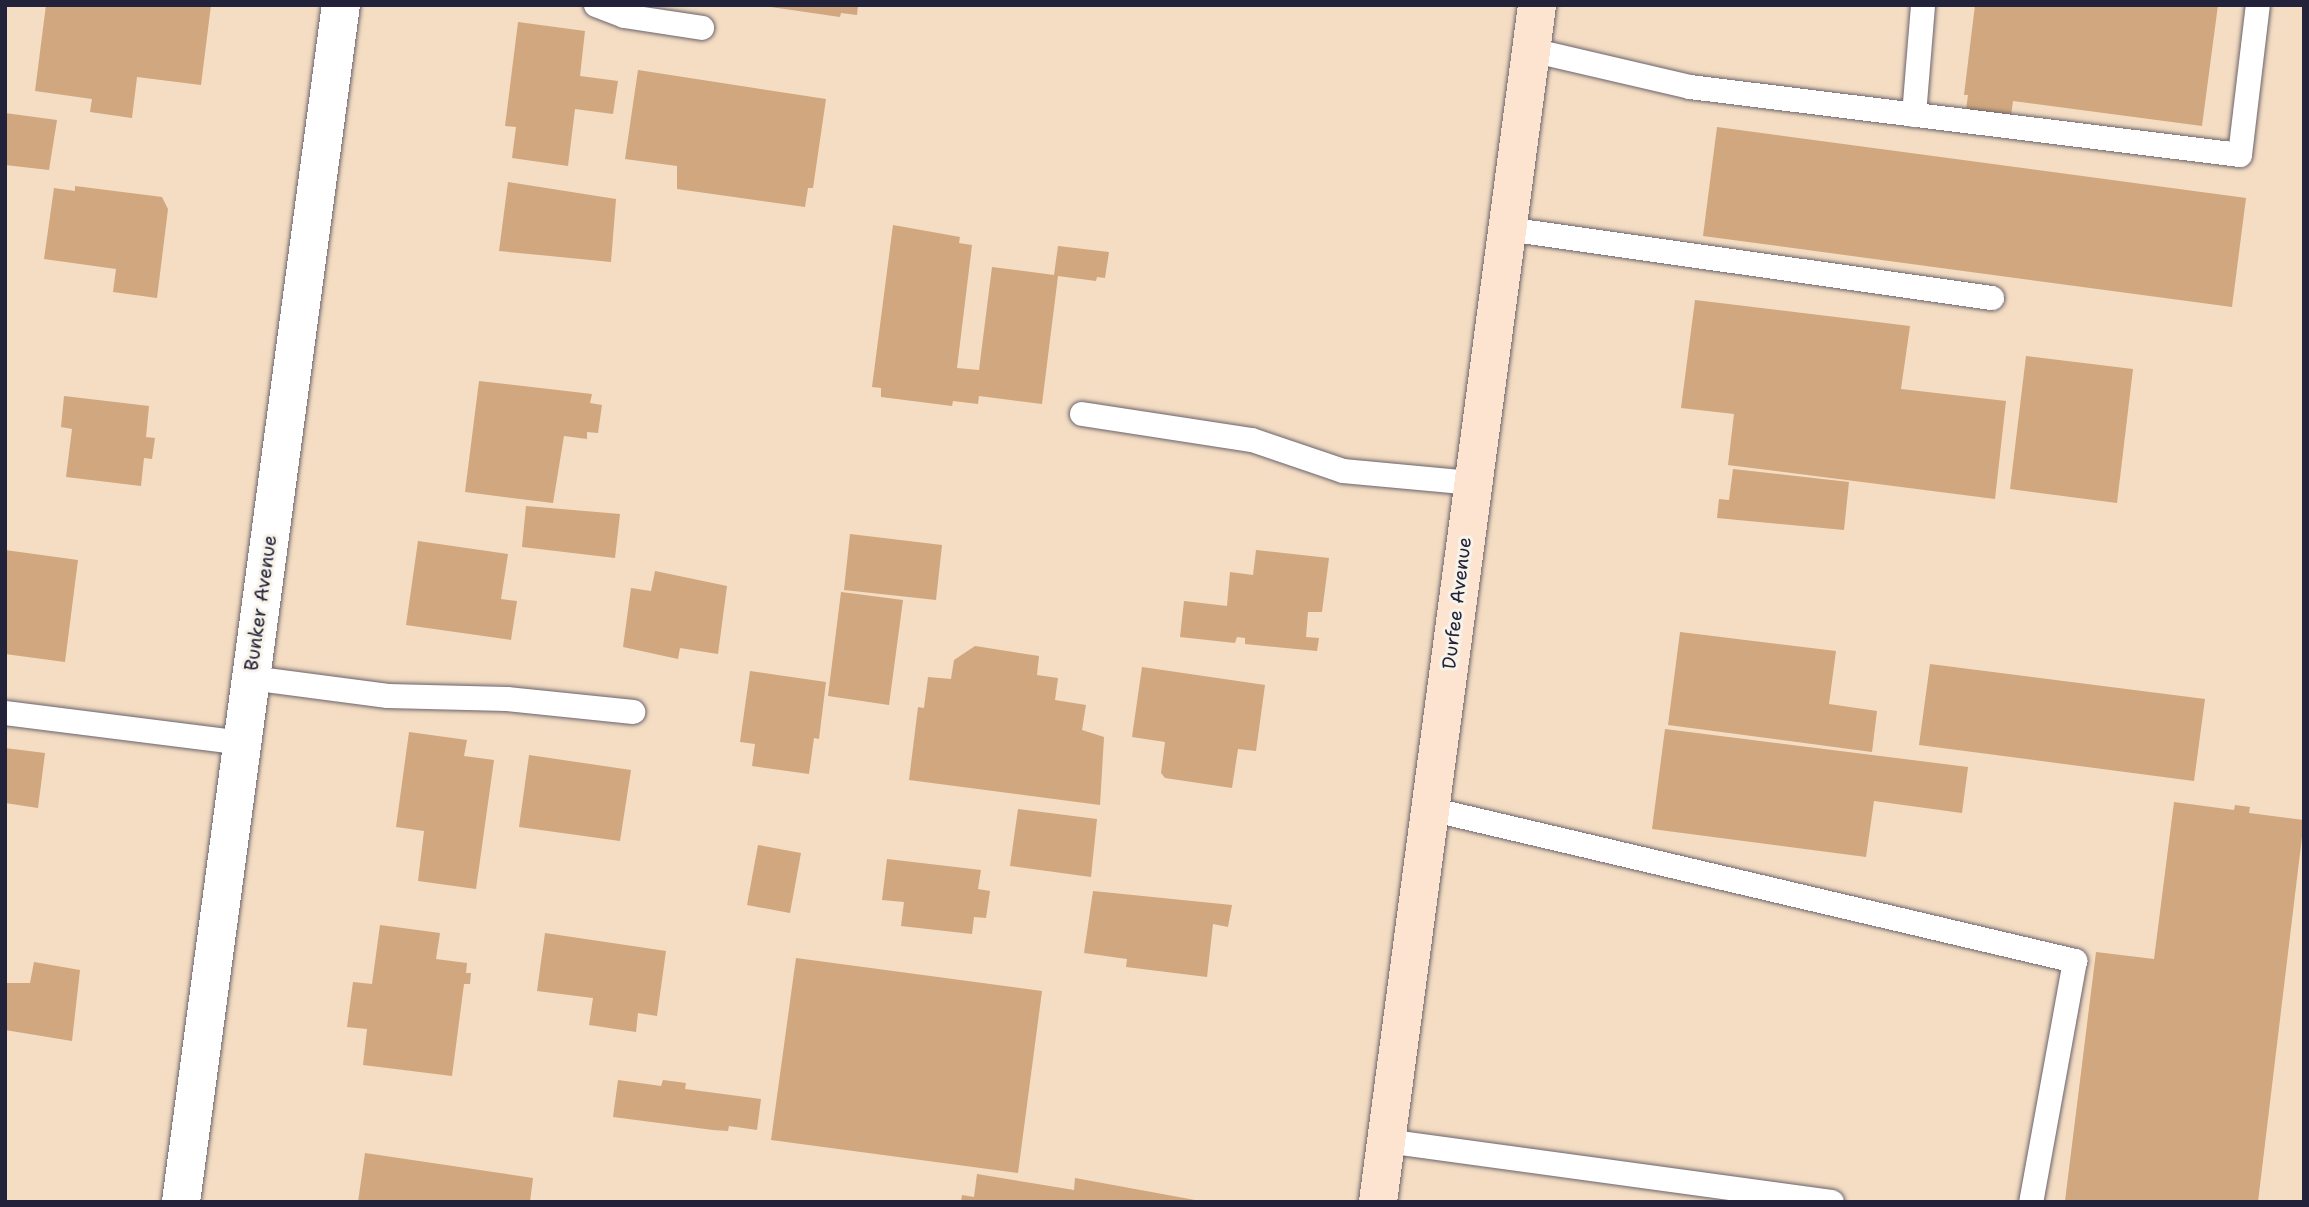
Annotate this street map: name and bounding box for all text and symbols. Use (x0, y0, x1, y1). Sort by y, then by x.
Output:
street label: Bunker Avenue (240, 534, 282, 672)
street label: Durfee Avenue (1438, 536, 1476, 670)

